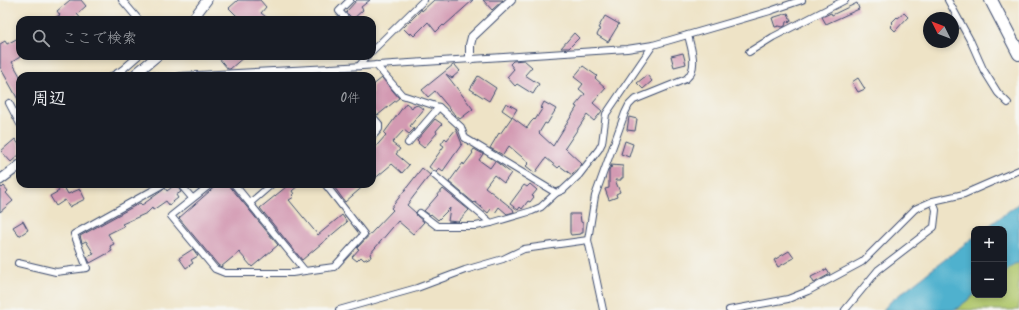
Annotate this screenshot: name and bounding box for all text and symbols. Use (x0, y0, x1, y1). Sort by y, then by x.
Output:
north arrow (923, 12, 959, 48)
search box (16, 16, 376, 60)
icon: search (30, 27, 52, 49)
text: ここで検索 (62, 27, 137, 51)
text: 周辺 (32, 86, 66, 113)
text: 0件 (340, 88, 360, 109)
map controls (971, 226, 1007, 298)
button: + (971, 226, 1007, 262)
button: − (971, 262, 1007, 298)

